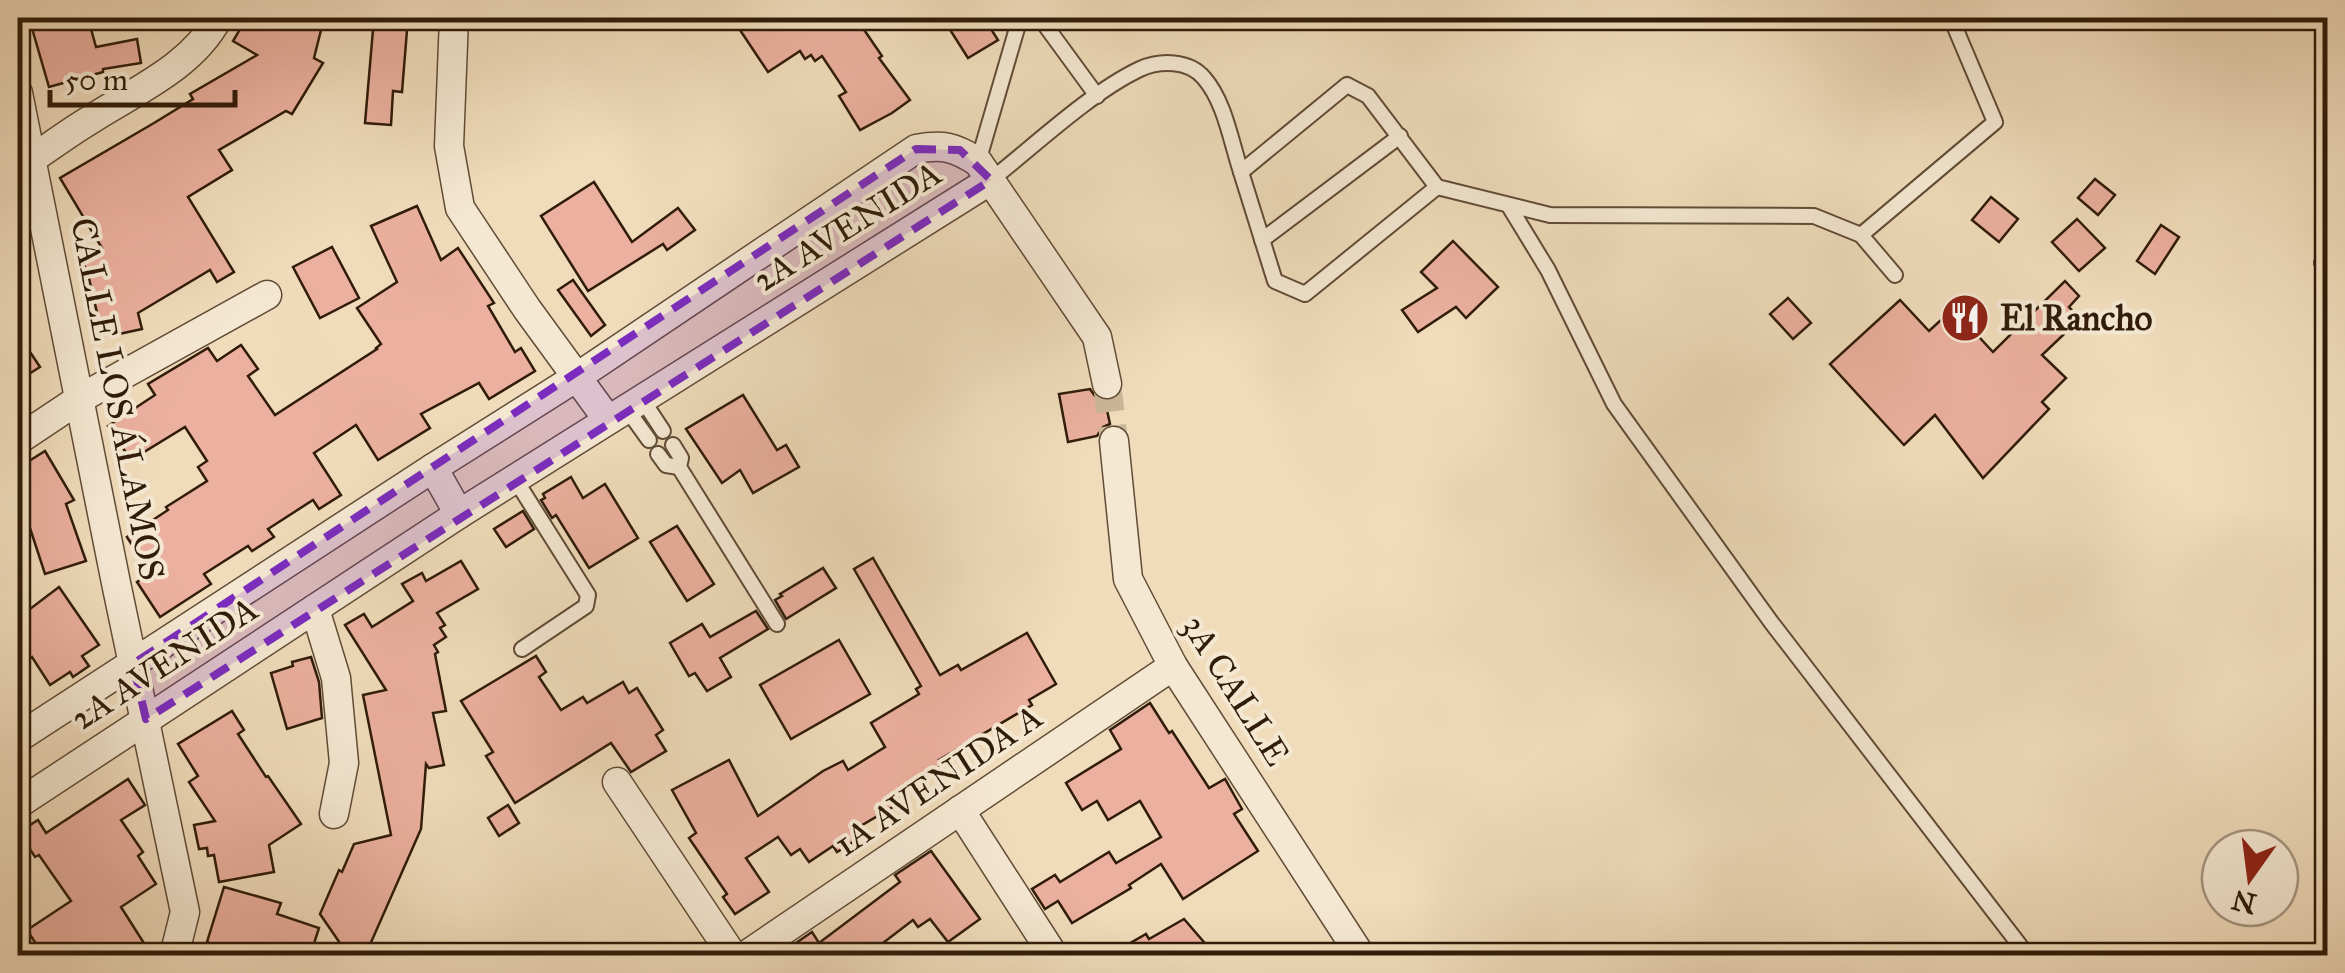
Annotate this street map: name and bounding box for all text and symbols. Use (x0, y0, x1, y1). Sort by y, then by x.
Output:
scale bar (50, 45, 235, 107)
text: 50 m (65, 62, 128, 98)
street label: 2A AVENIDA (745, 151, 950, 301)
street label: CALLE LOS ÁLAMOS (61, 214, 175, 584)
restaurant icon: El Rancho (1939, 292, 1991, 344)
place label: El Rancho (2000, 297, 2152, 340)
street label: 2A AVENIDA (63, 587, 266, 740)
street label: 3A CALLE (1172, 607, 1299, 773)
street label: 1A AVENIDA A (826, 695, 1051, 866)
north arrow (2200, 828, 2300, 928)
text: N (2228, 882, 2260, 922)

